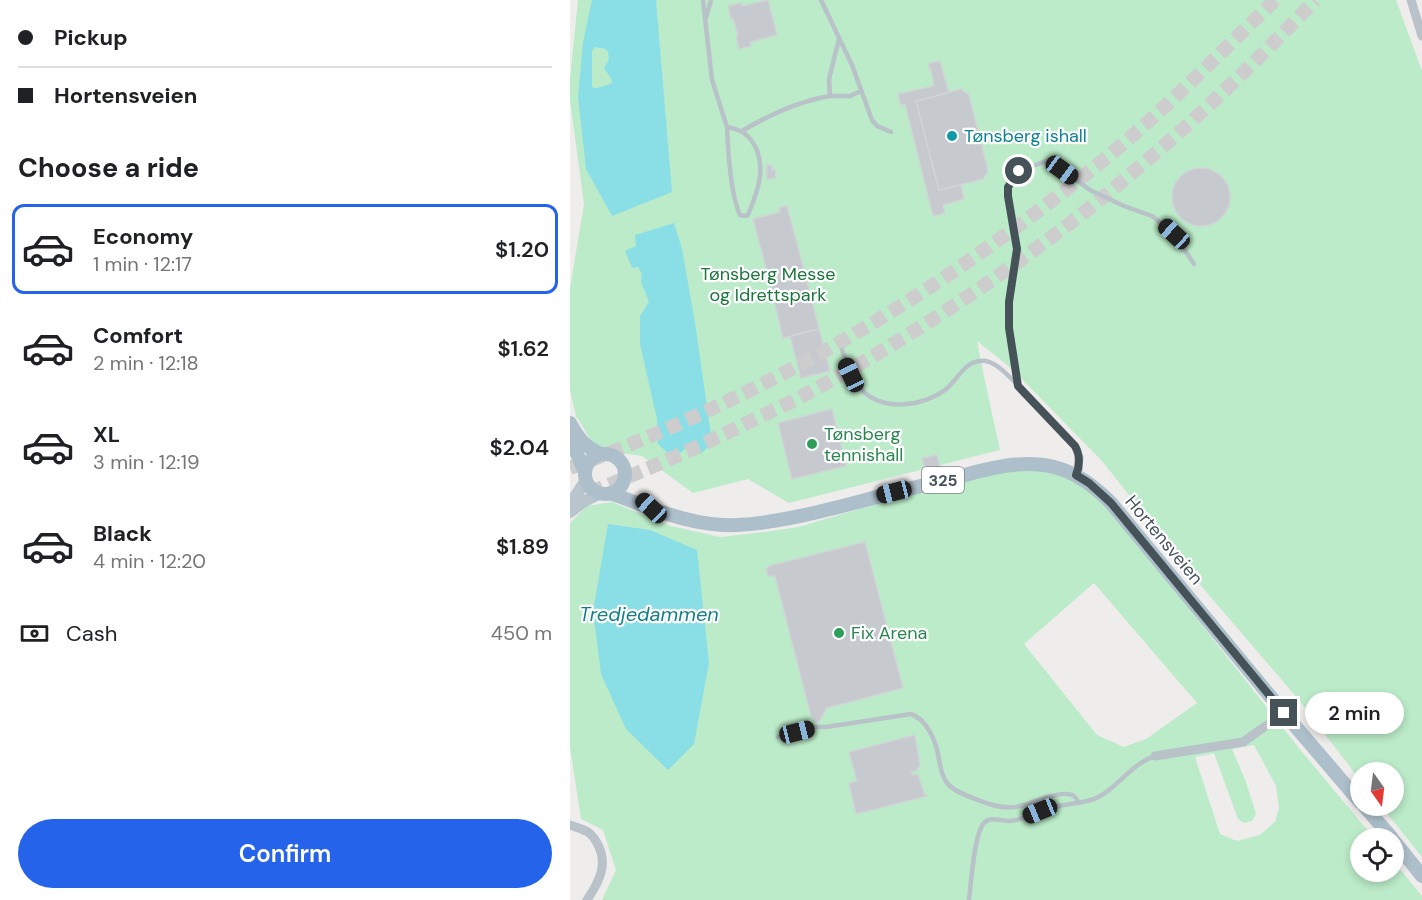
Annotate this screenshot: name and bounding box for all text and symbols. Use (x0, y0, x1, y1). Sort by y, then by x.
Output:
text: Pickup (54, 23, 128, 52)
text: Hortensveien (54, 81, 197, 110)
place label: Tønsberg ishall (964, 124, 1087, 148)
marker: Tønsberg ishall (945, 129, 959, 143)
text: Choose a ride (18, 150, 199, 185)
car (1042, 152, 1082, 188)
route start (1005, 157, 1032, 184)
car (1155, 215, 1193, 253)
icon: car (21, 222, 75, 276)
text: Economy (93, 222, 193, 251)
text: $1.20 (495, 235, 549, 264)
text: 1 min · 12:17 (93, 251, 192, 277)
park label: Tønsberg Messe og Idrettspark (700, 262, 836, 307)
icon: car (21, 321, 75, 375)
text: Comfort (93, 321, 183, 350)
text: $1.62 (497, 334, 549, 363)
text: 2 min · 12:18 (93, 350, 199, 376)
car (835, 355, 867, 395)
icon: car (21, 420, 75, 474)
text: XL (93, 420, 120, 449)
place label: Tønsberg tennishall (824, 422, 903, 467)
text: $2.04 (489, 433, 549, 462)
marker: Tønsberg tennishall (805, 437, 819, 451)
text: 3 min · 12:19 (93, 449, 199, 475)
road number: 325 (922, 467, 964, 493)
car (874, 479, 914, 505)
car (632, 489, 670, 527)
street label: Hortensveien (1120, 490, 1208, 590)
icon: car (21, 519, 75, 573)
text: Black (93, 519, 152, 548)
text: $1.89 (496, 532, 549, 561)
text: 4 min · 12:20 (93, 548, 206, 574)
water label: Tredjedammen (579, 601, 719, 627)
icon: cash (18, 617, 51, 650)
text: Cash (66, 619, 117, 648)
text: 450 m (491, 620, 552, 646)
place label: Fix Arena (851, 621, 927, 645)
marker: Fix Arena (832, 626, 846, 640)
callout: 2 min (1305, 692, 1404, 734)
route end (1270, 699, 1297, 726)
text: 2 min (1328, 700, 1381, 726)
car (777, 719, 817, 745)
north arrow (1350, 762, 1404, 816)
map controls (1350, 762, 1404, 882)
car (1020, 796, 1060, 826)
button: Confirm (18, 819, 552, 888)
button: locate (1350, 828, 1404, 882)

